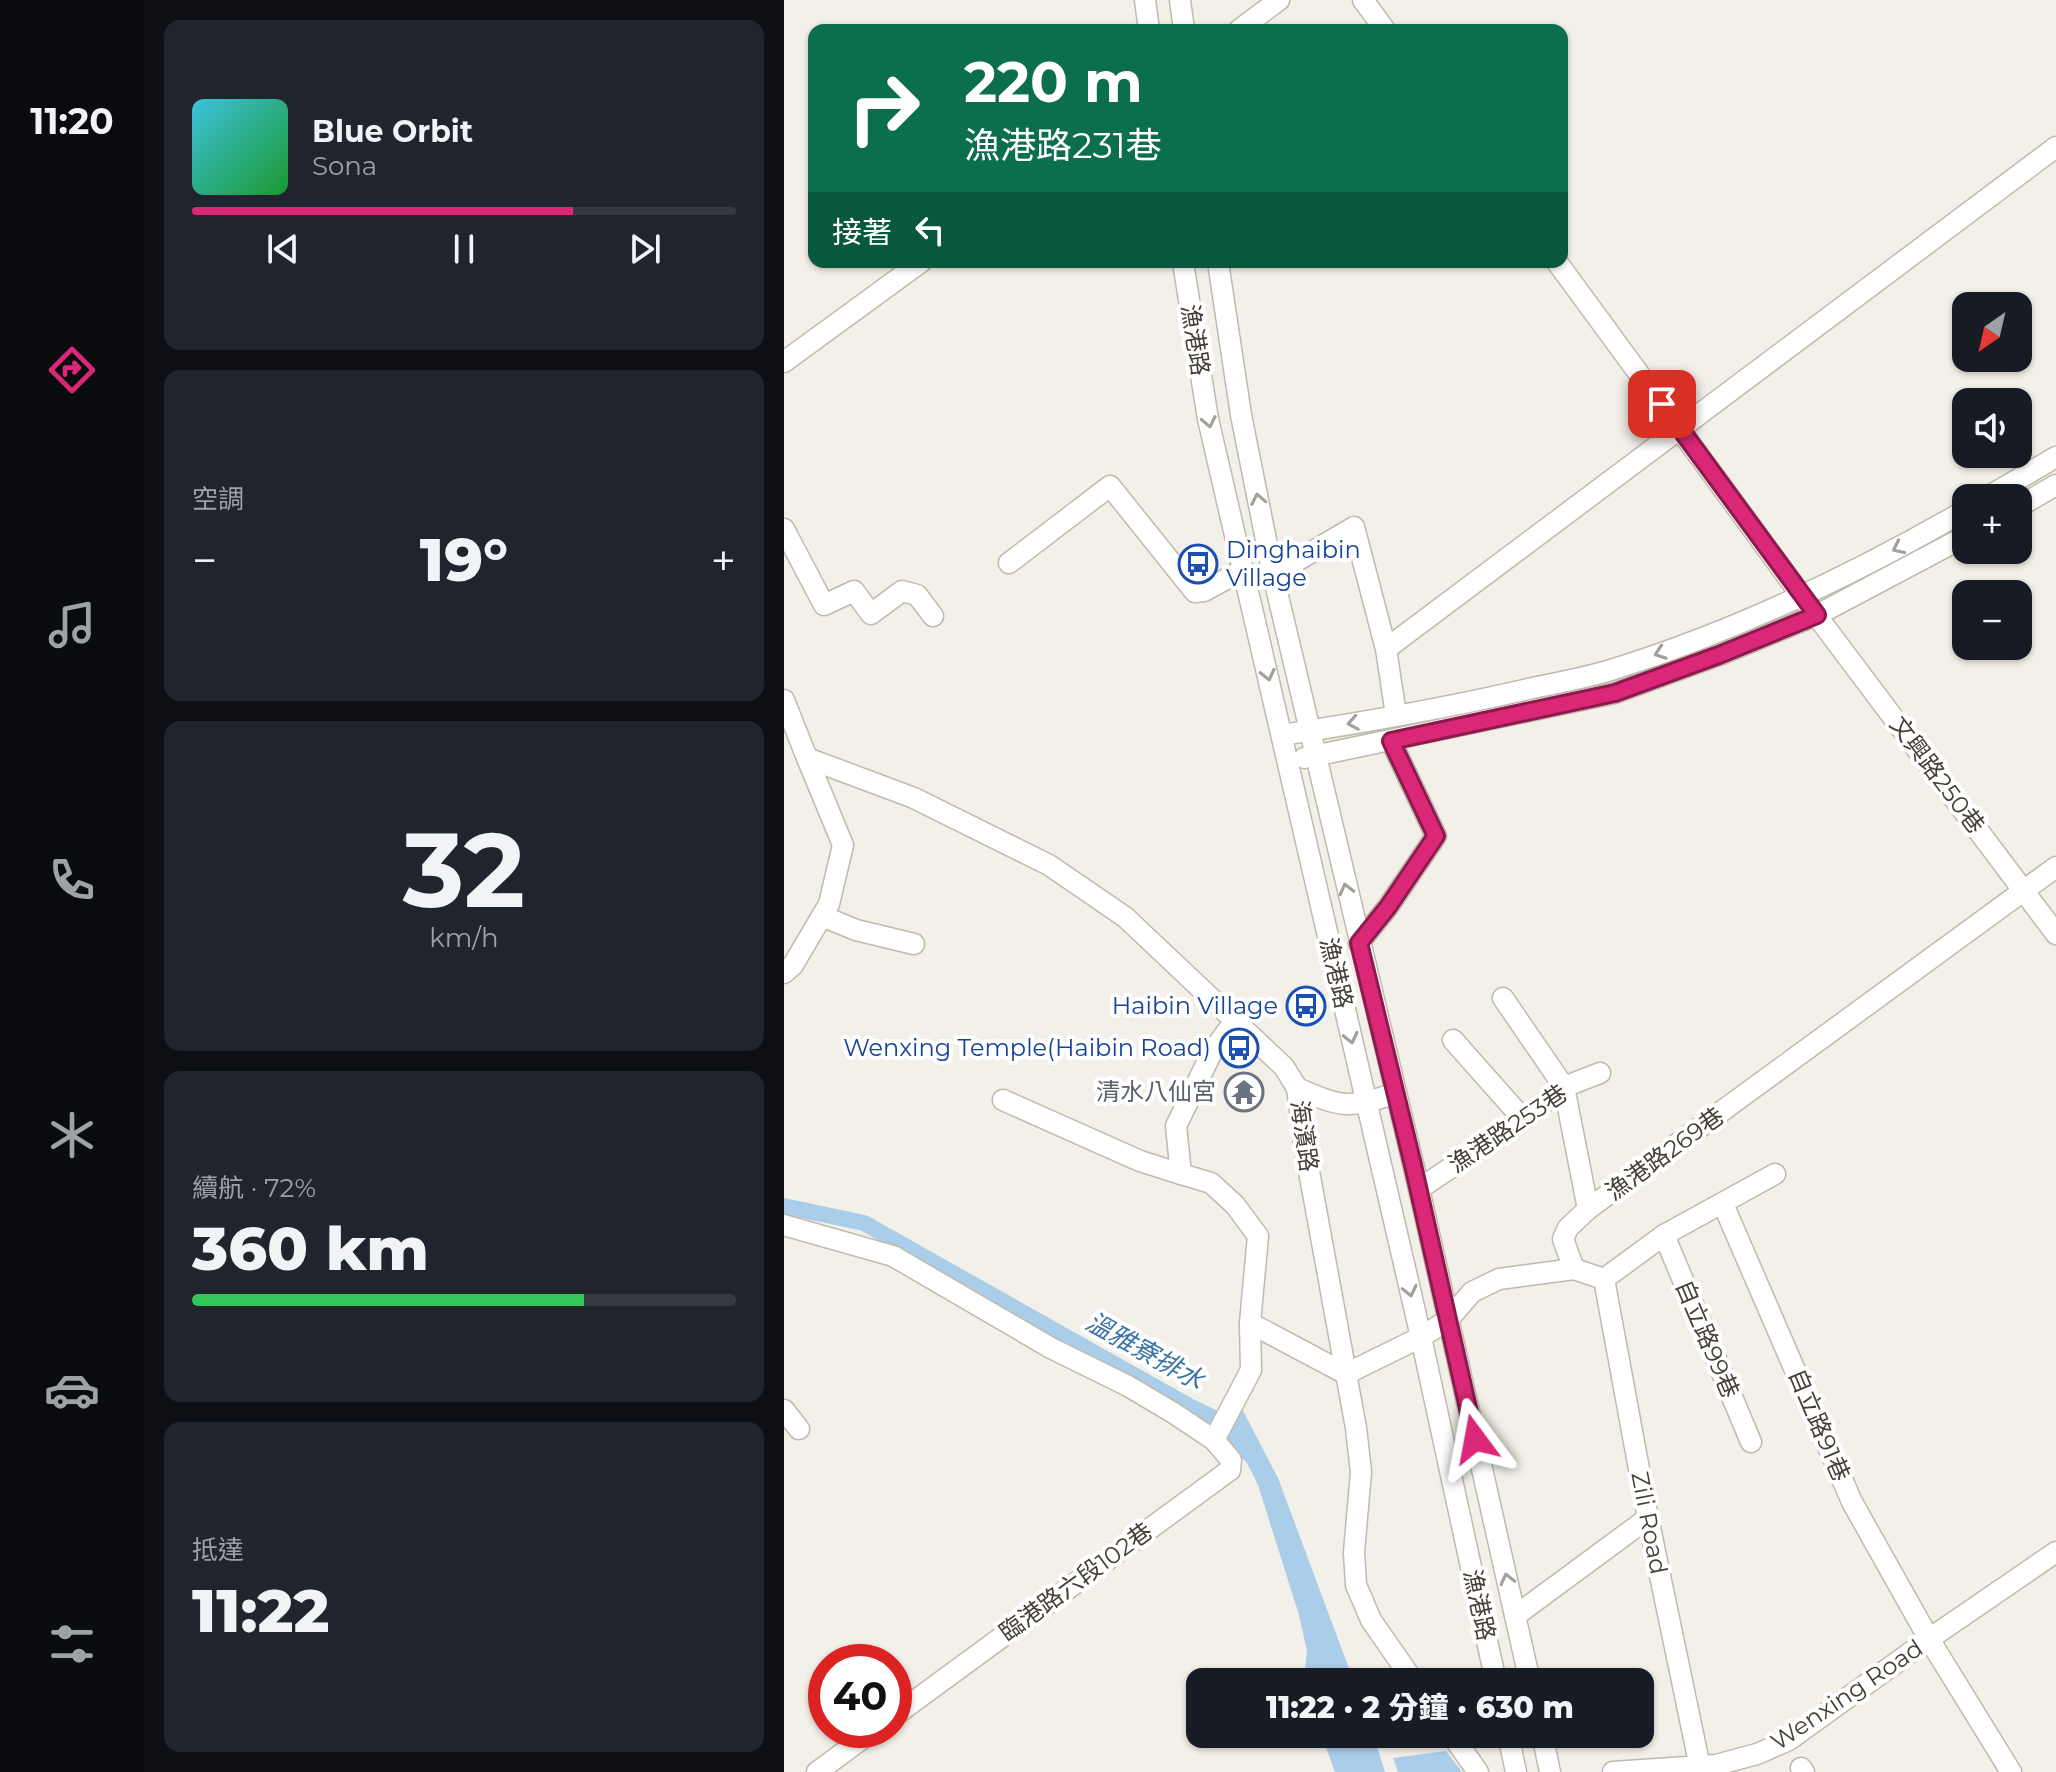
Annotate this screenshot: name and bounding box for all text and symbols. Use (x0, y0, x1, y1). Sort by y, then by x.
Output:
text: 220 m (964, 48, 1143, 116)
icon: right (832, 56, 936, 160)
text: 11:20 (30, 99, 114, 143)
text: Blue Orbit (312, 113, 473, 150)
text: 漁港路231巷 (964, 123, 1162, 167)
text: Sona (312, 150, 377, 182)
icon: left (908, 208, 952, 252)
text: 接著 (832, 214, 892, 251)
icon: previous (261, 227, 305, 271)
icon: pause (442, 227, 486, 271)
icon: next (623, 227, 667, 271)
north arrow (1952, 292, 2032, 372)
map controls (1952, 292, 2032, 660)
street label: 漁港路 (1176, 302, 1215, 378)
icon: directions (44, 342, 100, 398)
pin (1628, 370, 1696, 438)
icon: arrive (1640, 382, 1684, 426)
button: sound (1952, 388, 2032, 468)
one-way arrow (1200, 415, 1217, 428)
text: 空調 (192, 483, 244, 515)
button: + (1952, 484, 2032, 564)
one-way arrow (1250, 493, 1267, 506)
text: 19° (420, 523, 508, 596)
text: − (192, 533, 217, 587)
text: + (711, 533, 736, 587)
place label: Dinghaibin Village (1226, 535, 1361, 592)
one-way arrow (1892, 538, 1906, 554)
bus stop icon: Dinghaibin Village (1177, 543, 1219, 585)
button: − (1952, 580, 2032, 660)
icon: music (44, 597, 100, 653)
one-way arrow (1654, 643, 1668, 660)
one-way arrow (1259, 668, 1276, 682)
street label: 文興路250巷 (1884, 710, 1991, 839)
one-way arrow (1346, 714, 1360, 731)
text: 32 (403, 806, 525, 933)
icon: phone (44, 852, 100, 908)
one-way arrow (1338, 883, 1355, 897)
text: km/h (429, 922, 499, 954)
street label: 漁港路 (1314, 935, 1359, 1011)
bus stop icon: Haibin Village (1285, 985, 1327, 1027)
place label: Haibin Village (1112, 991, 1278, 1020)
bus stop icon: Wenxing Temple(Haibin Road) (1218, 1027, 1260, 1069)
one-way arrow (1342, 1030, 1359, 1044)
place label: Wenxing Temple(Haibin Road) (843, 1033, 1211, 1062)
temple icon: 清水八仙宮 (1223, 1071, 1265, 1113)
place label: 清水八仙宮 (1096, 1077, 1216, 1106)
street label: 漁港路253巷 (1443, 1078, 1572, 1179)
street label: 海濱路 (1285, 1098, 1324, 1174)
street label: 漁港路269巷 (1600, 1101, 1729, 1206)
icon: climate (44, 1107, 100, 1163)
text: 續航 · 72% (192, 1172, 316, 1204)
text: 360 km (192, 1212, 429, 1285)
street label: 自立路99巷 (1670, 1275, 1745, 1402)
one-way arrow (1401, 1284, 1418, 1297)
water label: 溫雅寮排水 (1080, 1305, 1210, 1397)
icon: car (44, 1362, 100, 1418)
street label: 自立路91巷 (1783, 1364, 1856, 1485)
position arrow (1433, 1397, 1517, 1481)
street label: Zili Road (1625, 1469, 1674, 1577)
street label: 臨港路六段102巷 (993, 1516, 1158, 1647)
text: 抵達 (192, 1534, 244, 1566)
street label: 漁港路 (1458, 1567, 1501, 1643)
one-way arrow (1499, 1572, 1516, 1586)
text: 11:22 (192, 1574, 329, 1647)
icon: filters (44, 1616, 100, 1672)
street label: Wenxing Road (1765, 1633, 1928, 1756)
speed limit sign: 40 (808, 1644, 912, 1748)
text: 11:22 · 2 分鐘 · 630 m (1266, 1689, 1574, 1726)

